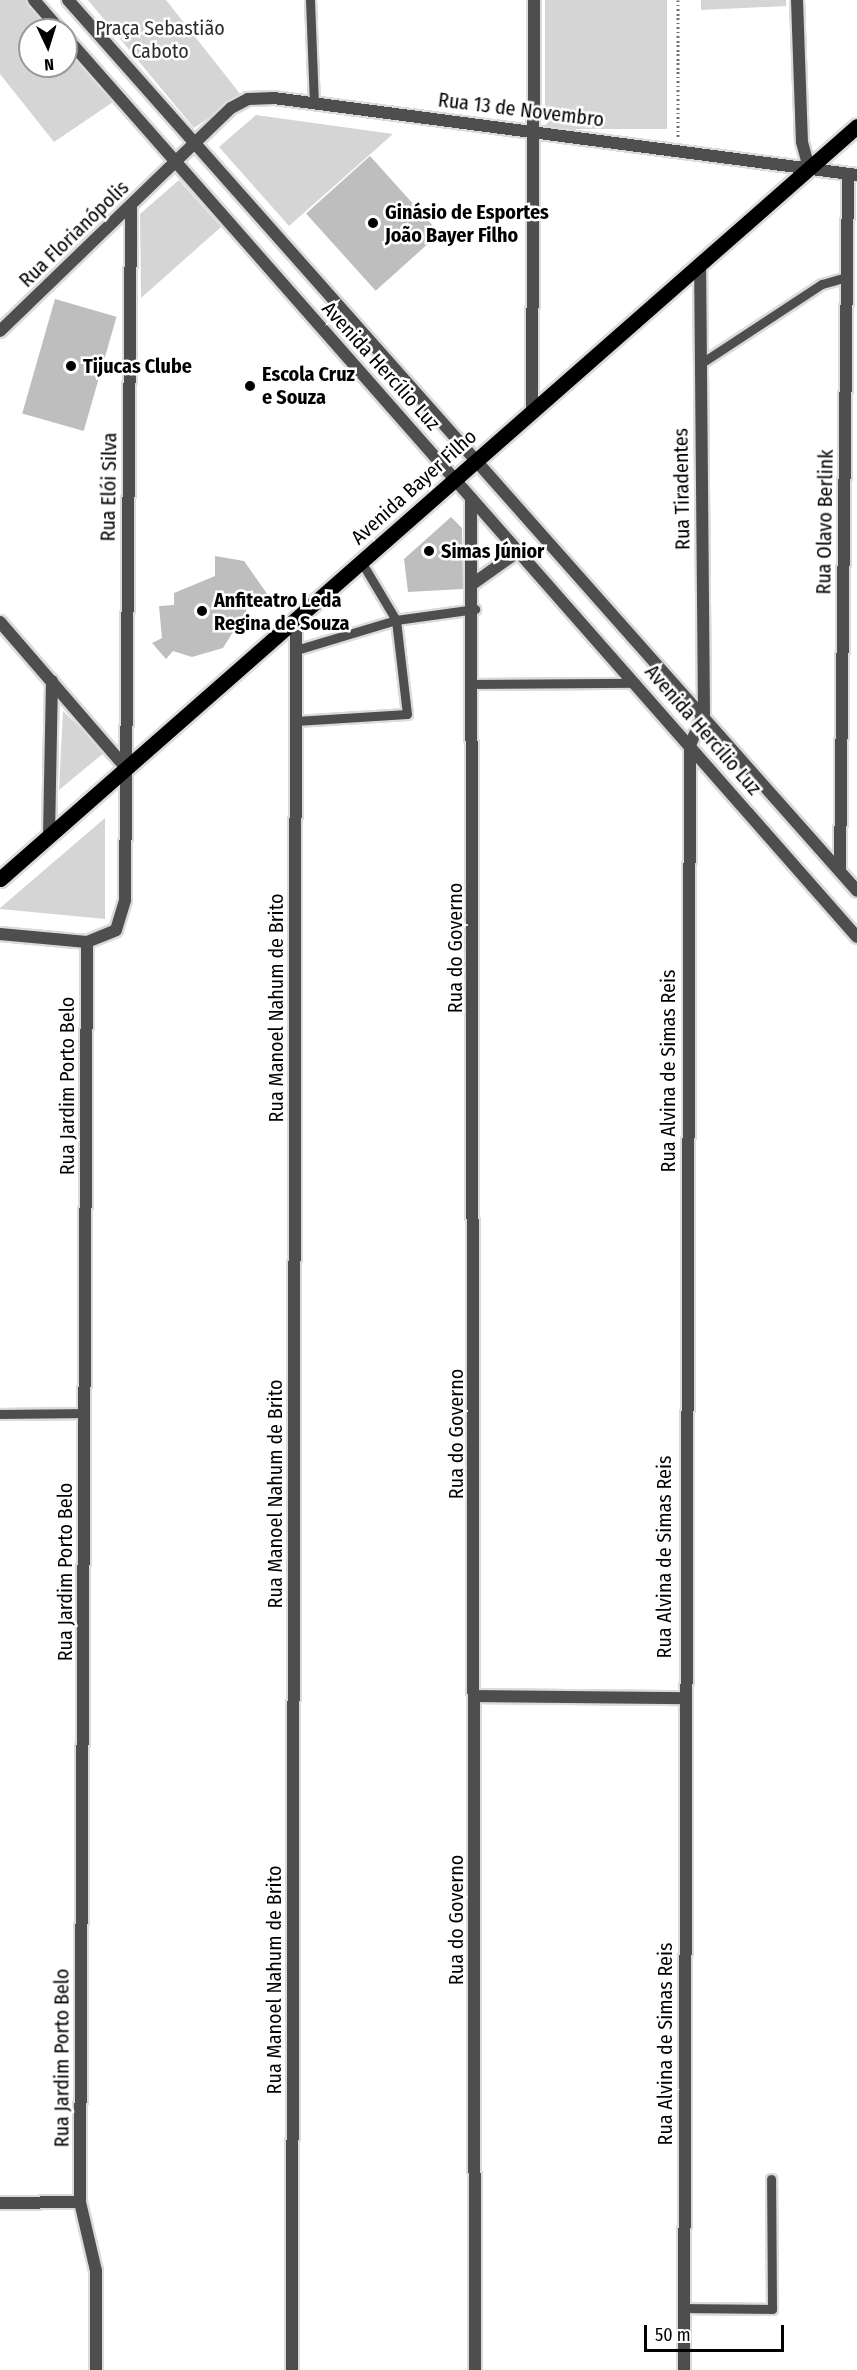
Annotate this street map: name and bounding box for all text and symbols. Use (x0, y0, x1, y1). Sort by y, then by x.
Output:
park label: Praça Sebastião Caboto (95, 16, 225, 63)
north arrow (18, 18, 78, 78)
text: N (44, 55, 55, 74)
street label: Rua 13 de Novembro (437, 88, 605, 132)
street label: Rua Florianópolis (14, 176, 134, 292)
place label: Ginásio de Esportes João Bayer Filho (385, 200, 549, 247)
marker: Ginásio de Esportes João Bayer Filho (366, 216, 380, 230)
street label: Avenida Hercílio Luz (317, 297, 445, 435)
place label: Tijucas Clube (83, 354, 192, 378)
marker: Tijucas Clube (64, 359, 78, 373)
place label: Escola Cruz e Souza (262, 362, 355, 409)
marker: Escola Cruz e Souza (243, 379, 257, 393)
street label: Avenida Bayer Filho (346, 424, 482, 550)
street label: Rua Tiradentes (669, 428, 695, 550)
street label: Rua Elói Silva (96, 432, 122, 542)
street label: Rua Olavo Berlink (812, 449, 838, 595)
place label: Simas Júnior (441, 539, 544, 563)
marker: Simas Júnior (422, 544, 436, 558)
place label: Anfiteatro Leda Regina de Souza (214, 588, 350, 635)
marker: Anfiteatro Leda Regina de Souza (195, 604, 209, 618)
street label: Avenida Hercílio Luz (640, 660, 766, 800)
street label: Rua do Governo (443, 883, 467, 1013)
street label: Rua Manoel Nahum de Brito (264, 894, 288, 1122)
street label: Rua Alvina de Simas Reis (656, 969, 680, 1173)
street label: Rua Jardim Porto Belo (55, 997, 79, 1175)
street label: Rua do Governo (444, 1369, 468, 1499)
street label: Rua Manoel Nahum de Brito (263, 1380, 287, 1608)
street label: Rua Alvina de Simas Reis (652, 1455, 676, 1659)
street label: Rua Jardim Porto Belo (53, 1483, 77, 1661)
street label: Rua do Governo (444, 1855, 468, 1985)
street label: Rua Manoel Nahum de Brito (262, 1866, 286, 2094)
street label: Rua Alvina de Simas Reis (653, 1942, 677, 2146)
street label: Rua Jardim Porto Belo (50, 1969, 74, 2147)
scale bar (647, 2313, 786, 2351)
text: 50 m (655, 2324, 691, 2346)

